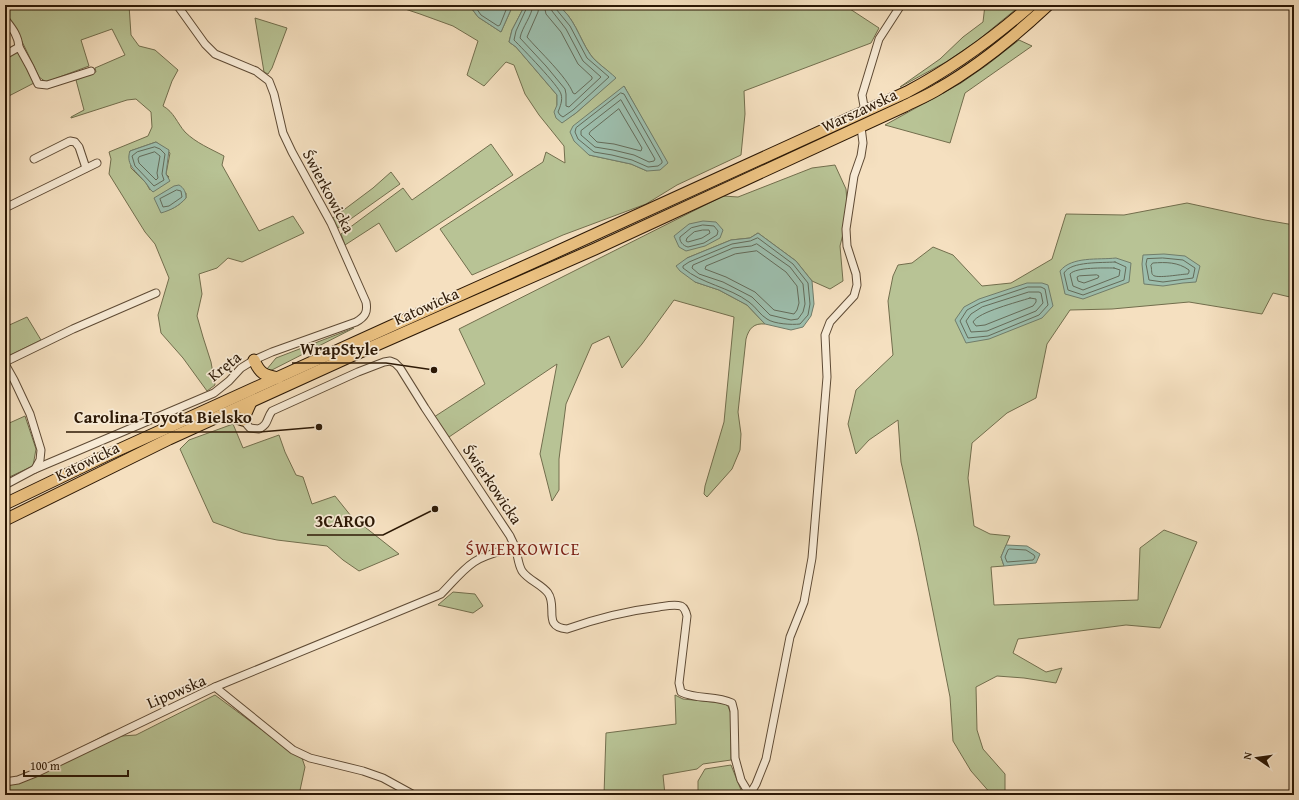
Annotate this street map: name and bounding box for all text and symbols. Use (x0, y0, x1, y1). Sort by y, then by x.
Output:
street label: Warszawska (817, 82, 901, 138)
street label: Świerkowicka (297, 145, 361, 238)
street label: Katowicka (390, 281, 463, 331)
callout: WrapStyle (292, 334, 386, 363)
text: WrapStyle (300, 336, 378, 361)
street label: Kręta (202, 345, 246, 387)
callout: Carolina Toyota Bielsko (66, 403, 260, 432)
text: Carolina Toyota Bielsko (74, 404, 252, 429)
street label: Katowicka (51, 435, 124, 487)
street label: Świerkowicka (457, 439, 529, 529)
callout: 3CARGO (307, 506, 383, 535)
text: 3CARGO (315, 508, 375, 533)
district label: ŚWIERKOWICE (466, 536, 580, 561)
street label: Lipowska (143, 668, 210, 714)
north arrow (1237, 738, 1277, 778)
text: N (1239, 750, 1256, 761)
scale bar (24, 752, 128, 778)
text: 100 m (30, 757, 60, 774)

